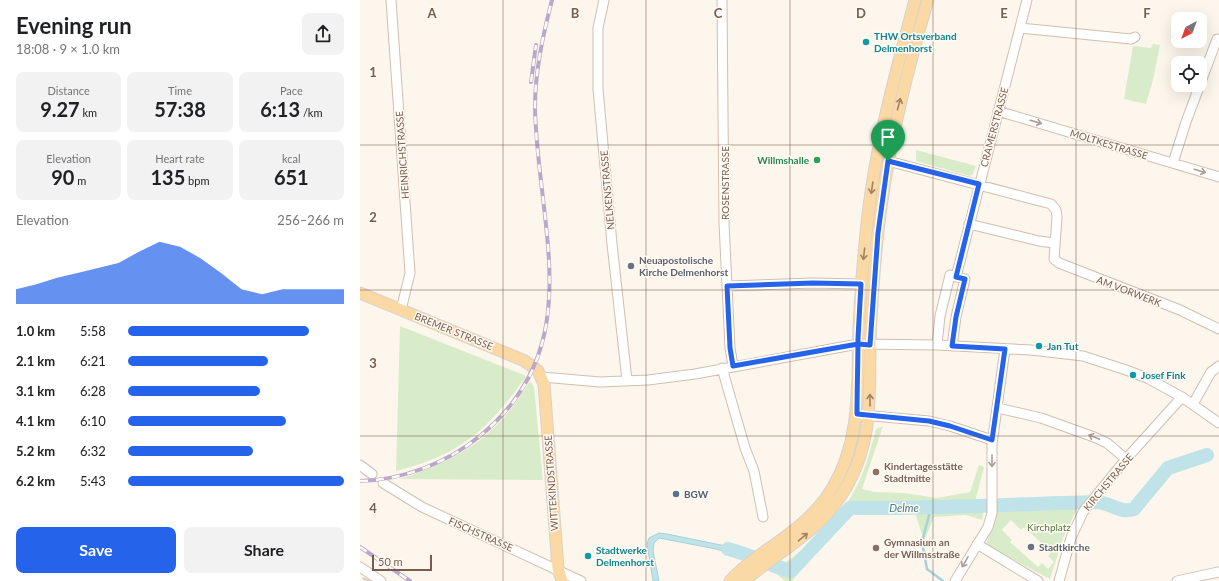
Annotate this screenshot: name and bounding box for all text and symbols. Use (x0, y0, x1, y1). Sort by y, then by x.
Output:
text: A (426, 5, 437, 21)
text: B (571, 5, 580, 21)
text: C (714, 5, 723, 21)
text: D (856, 5, 866, 21)
text: E (1000, 5, 1008, 21)
text: F (1143, 5, 1151, 21)
text: Evening run (16, 12, 132, 39)
north arrow (1171, 12, 1207, 48)
map controls (1171, 12, 1207, 92)
button: share (302, 13, 344, 55)
place label: THW Ortsverband Delmenhorst (874, 30, 957, 54)
marker: THW Ortsverband Delmenhorst (861, 37, 871, 47)
text: 18:08 · 9 × 1.0 km (16, 41, 120, 57)
button: locate (1171, 56, 1207, 92)
text: 1 (369, 64, 377, 80)
text: Distance (48, 84, 90, 97)
text: Time (168, 84, 192, 97)
text: Pace (280, 84, 303, 97)
street label: CRAMERSTRASSE (978, 86, 1010, 168)
text: 9.27 (40, 97, 80, 121)
text: 57:38 (154, 97, 206, 121)
text: 6:13 (260, 97, 300, 121)
one-way arrow (896, 98, 903, 111)
text: km (80, 106, 97, 119)
text: /km (300, 106, 323, 119)
street label: HEINRICHSTRASSE (393, 110, 411, 199)
one-way arrow (1029, 119, 1042, 126)
pin (871, 120, 905, 161)
icon: arrive (877, 126, 899, 148)
street label: MOLTKESTRASSE (1069, 126, 1150, 162)
street label: ROSENSTRASSE (719, 146, 731, 220)
street label: NELKENSTRASSE (598, 150, 616, 230)
text: Elevation (46, 152, 91, 165)
text: Heart rate (155, 152, 205, 165)
text: kcal (282, 152, 301, 165)
place label: Willmshalle (757, 154, 810, 166)
marker: Willmshalle (812, 155, 822, 165)
text: 90 (51, 165, 74, 189)
text: 135 (150, 165, 185, 189)
text: 651 (274, 165, 309, 189)
one-way arrow (1194, 168, 1207, 175)
text: m (74, 174, 86, 187)
text: bpm (185, 174, 210, 187)
one-way arrow (868, 181, 876, 194)
text: 2 (369, 209, 377, 225)
text: Elevation (16, 212, 69, 228)
text: 256–266 m (277, 212, 344, 228)
one-way arrow (861, 247, 868, 260)
place label: Neuapostolische Kirche Delmenhorst (639, 254, 728, 278)
marker: Neuapostolische Kirche Delmenhorst (626, 261, 636, 271)
street label: AM VORWERK (1095, 273, 1163, 309)
street label: BREMER STRASSE (413, 310, 495, 352)
text: 1.0 km (16, 323, 55, 339)
text: 5:58 (80, 323, 106, 339)
place label: Jan Tut (1047, 340, 1079, 352)
marker: Jan Tut (1034, 341, 1044, 351)
text: 2.1 km (16, 353, 55, 369)
text: 6:21 (80, 353, 106, 369)
text: 3 (369, 355, 377, 371)
place label: Josef Fink (1141, 369, 1186, 381)
marker: Josef Fink (1128, 370, 1138, 380)
text: 3.1 km (16, 383, 55, 399)
text: 6:28 (80, 383, 106, 399)
one-way arrow (866, 394, 874, 407)
text: 4.1 km (16, 413, 55, 429)
text: 6:10 (80, 413, 106, 429)
one-way arrow (1089, 433, 1101, 441)
street label: WITTEKINDSTRASSE (542, 434, 560, 532)
text: 5.2 km (16, 443, 55, 459)
text: 6:32 (80, 443, 106, 459)
street label: KIRCHSTRASSE (1081, 451, 1136, 513)
one-way arrow (988, 454, 996, 467)
place label: Kindertagesstätte Stadtmitte (884, 460, 964, 484)
marker: Kindertagesstätte Stadtmitte (871, 467, 881, 477)
text: 6.2 km (16, 473, 55, 489)
text: 5:43 (80, 473, 106, 489)
place label: BGW (684, 488, 709, 500)
marker: BGW (671, 489, 681, 499)
text: 4 (369, 500, 377, 516)
water label: Delme (889, 501, 919, 514)
street label: FISCHSTRASSE (447, 514, 515, 554)
park label: Kirchplatz (1027, 521, 1071, 533)
button: Save (16, 527, 176, 573)
button: Share (184, 527, 344, 573)
one-way arrow (797, 533, 808, 542)
place label: Gymnasium an der Willmsstraße (884, 536, 961, 560)
place label: Stadtkirche (1039, 541, 1090, 553)
marker: Stadtkirche (1026, 542, 1036, 552)
marker: Gymnasium an der Willmsstraße (871, 543, 881, 553)
place label: Stadtwerke Delmenhorst (596, 544, 654, 568)
marker: Stadtwerke Delmenhorst (583, 551, 593, 561)
scale bar (372, 553, 432, 572)
text: 50 m (378, 555, 403, 568)
one-way arrow (961, 556, 969, 568)

